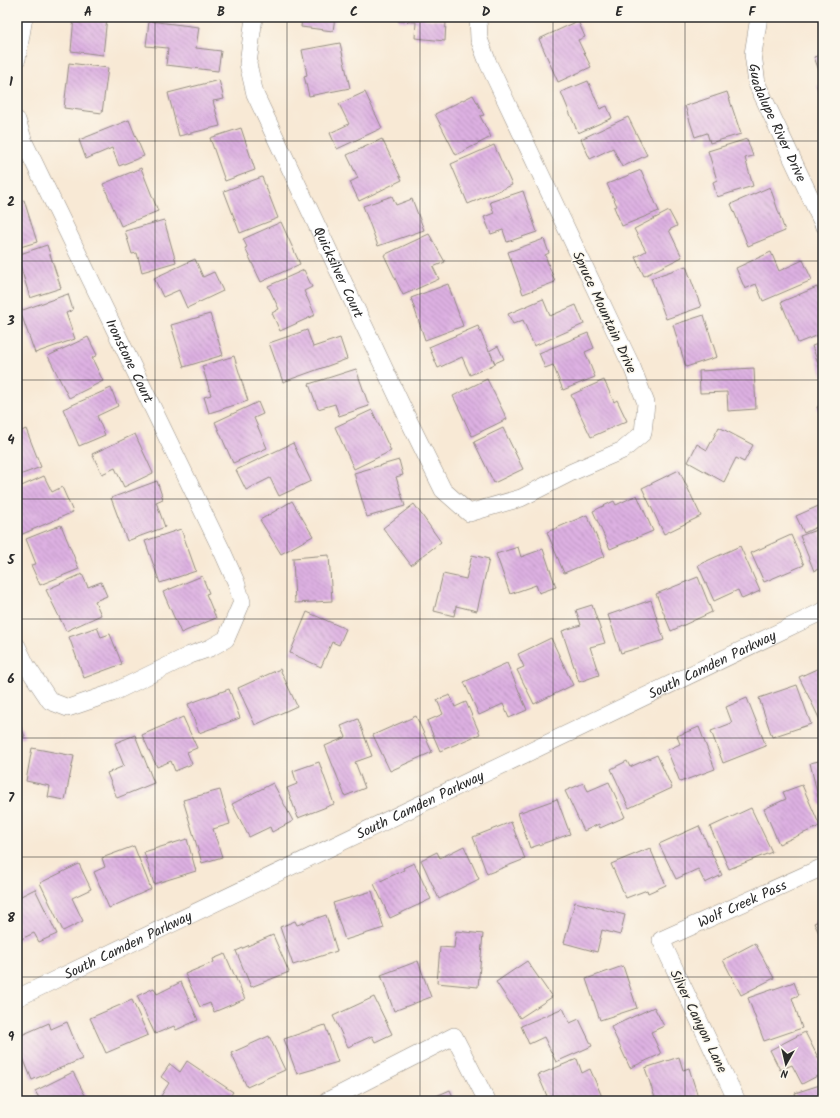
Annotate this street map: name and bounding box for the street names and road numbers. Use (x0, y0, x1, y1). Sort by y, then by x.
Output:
street label: Guadalupe River Drive (742, 62, 812, 187)
street label: Quicksilver Court (307, 223, 369, 322)
street label: Spruce Mountain Drive (566, 248, 642, 378)
street label: Ironstone Court (99, 315, 159, 408)
street label: South Camden Parkway (645, 625, 781, 705)
street label: South Camden Parkway (353, 765, 488, 846)
street label: Wolf Creek Pass (694, 875, 791, 934)
street label: South Camden Parkway (61, 905, 196, 986)
street label: Silver Canyon Lane (663, 966, 733, 1078)

